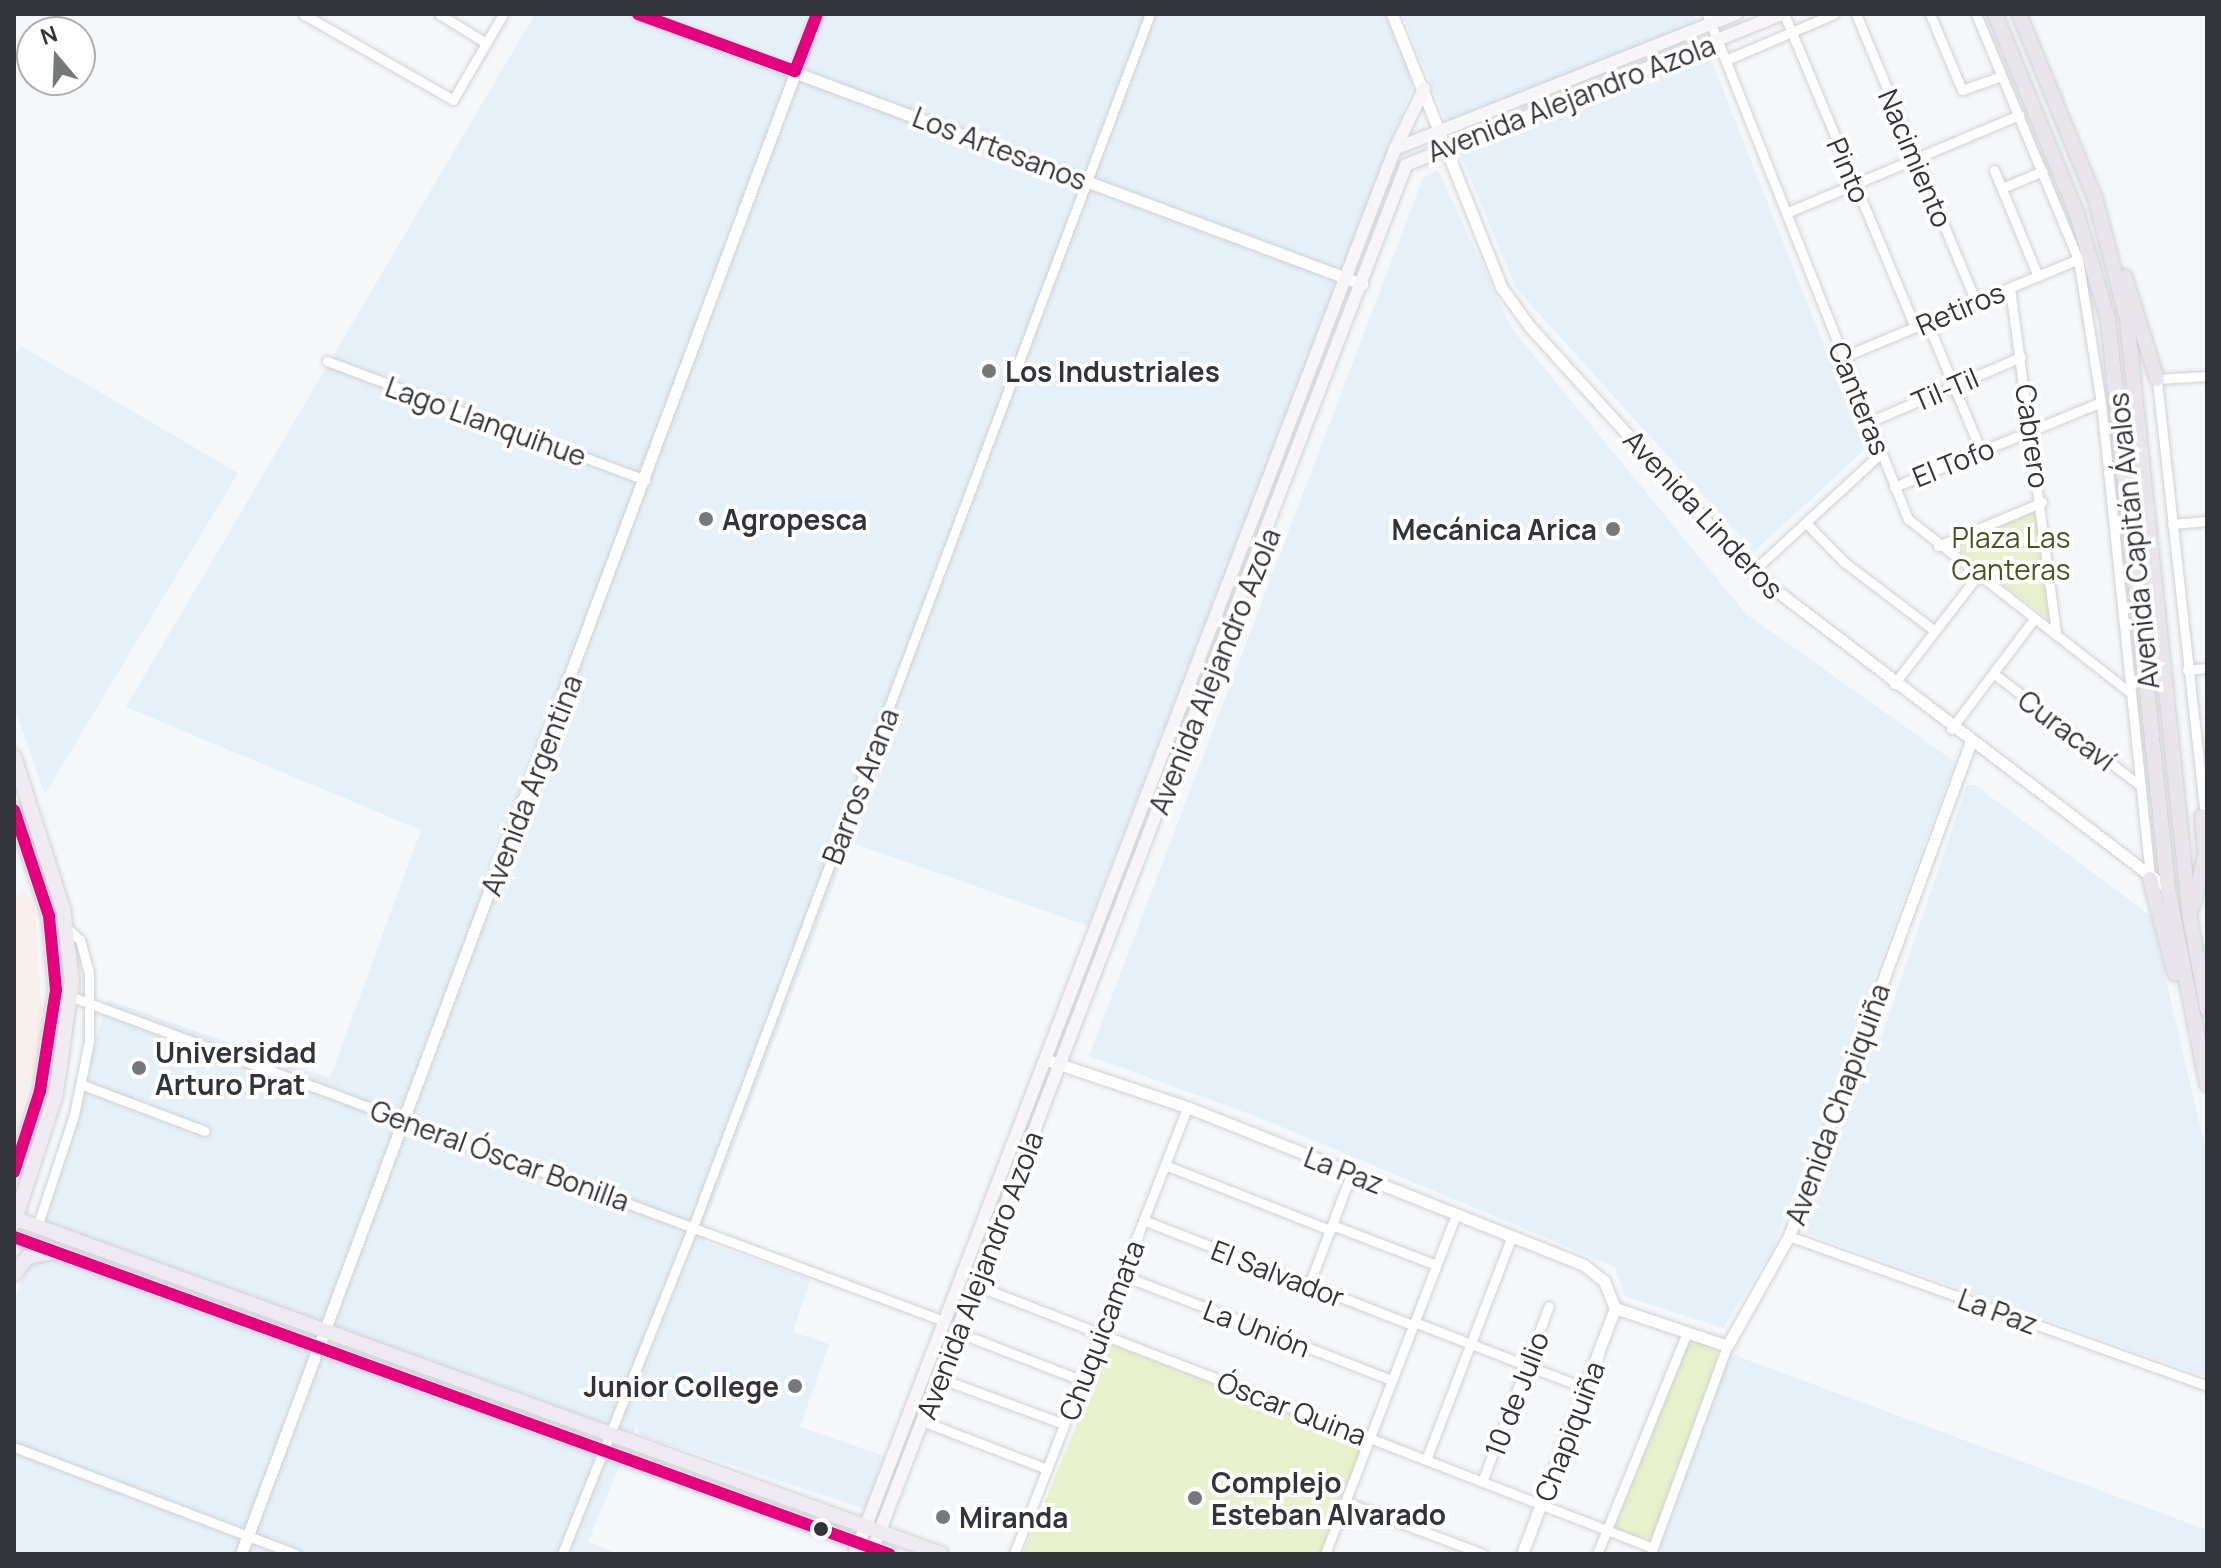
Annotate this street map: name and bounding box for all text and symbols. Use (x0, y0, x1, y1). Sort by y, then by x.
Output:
north arrow (16, 16, 96, 96)
text: N (36, 18, 61, 52)
street label: Avenida Alejandro Azola (1422, 28, 1720, 168)
street label: Nacimiento (1872, 84, 1960, 232)
street label: Los Artesanos (908, 99, 1092, 197)
street label: Pinto (1820, 132, 1878, 208)
street label: Retiros (1911, 274, 2009, 342)
street label: Canteras (1822, 337, 1898, 459)
place label: Los Industriales (1005, 354, 1220, 388)
street label: Til-Til (1907, 360, 1983, 418)
marker: Los Industriales (980, 362, 998, 380)
street label: Lago Llanquihue (381, 369, 591, 473)
street label: Cabrero (2009, 382, 2057, 490)
street label: Avenida Capitán Ávalos (2101, 391, 2165, 691)
street label: Avenida Linderos (1617, 423, 1791, 605)
street label: El Tofo (1907, 430, 1999, 494)
place label: Agropesca (722, 502, 867, 536)
marker: Agropesca (697, 510, 715, 528)
place label: Mecánica Arica (1391, 512, 1597, 546)
marker: Mecánica Arica (1604, 520, 1622, 538)
park label: Plaza Las Canteras (1951, 520, 2071, 586)
street label: Avenida Alejandro Azola (1141, 523, 1287, 819)
street label: Avenida Argentina (473, 670, 589, 900)
street label: Curacaví (2012, 683, 2122, 777)
street label: Barros Arana (815, 703, 905, 869)
street label: Avenida Chapiquiña (1778, 979, 1896, 1229)
place label: Universidad Arturo Prat (155, 1035, 317, 1101)
marker: Universidad Arturo Prat (130, 1059, 148, 1077)
street label: General Óscar Bonilla (366, 1093, 634, 1217)
street label: Avenida Alejandro Azola (909, 1126, 1049, 1424)
street label: La Paz (1300, 1140, 1388, 1200)
street label: El Salvador (1207, 1232, 1349, 1314)
street label: Chuquicamata (1051, 1235, 1151, 1425)
street label: La Paz (1954, 1281, 2042, 1341)
street label: La Unión (1199, 1292, 1315, 1364)
street label: 10 de Julio (1477, 1327, 1555, 1461)
street label: Chapiquiña (1527, 1356, 1611, 1506)
street label: Óscar Quina (1213, 1364, 1371, 1452)
place label: Junior College (583, 1369, 779, 1403)
marker: Junior College (786, 1377, 804, 1395)
place label: Complejo Esteban Alvarado (1211, 1465, 1446, 1531)
marker: Complejo Esteban Alvarado (1186, 1489, 1204, 1507)
place label: Miranda (959, 1500, 1068, 1534)
marker: Miranda (934, 1508, 952, 1526)
unlabelled marker (813, 1521, 829, 1537)

